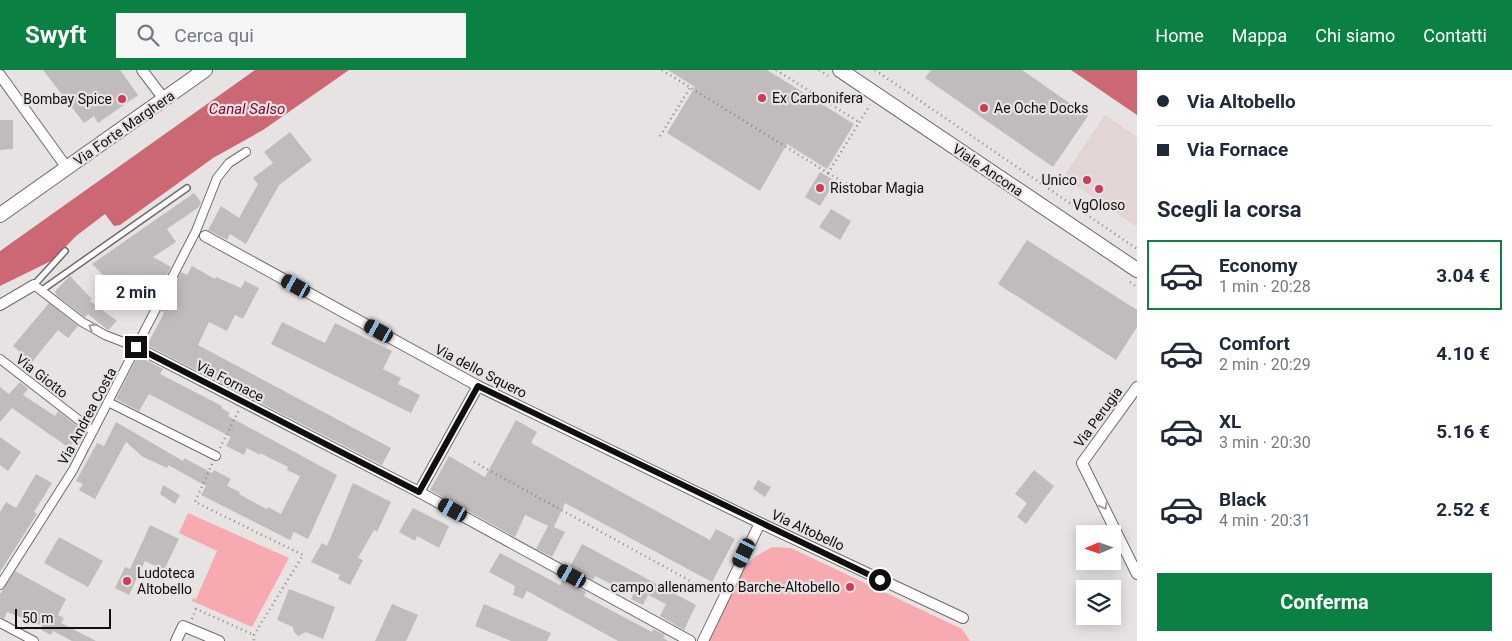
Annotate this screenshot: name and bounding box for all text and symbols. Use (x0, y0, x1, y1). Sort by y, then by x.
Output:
search box (116, 13, 466, 58)
text: Swyft (25, 21, 86, 49)
icon: search (134, 21, 162, 49)
text: Cerca qui (174, 24, 254, 47)
text: Home (1155, 25, 1204, 46)
text: Mappa (1232, 25, 1287, 46)
text: Chi siamo (1315, 25, 1395, 46)
text: Contatti (1423, 25, 1487, 46)
street label: Via Forte Marghera (71, 87, 177, 169)
place label: Ex Carbonifera (772, 90, 863, 106)
text: Via Altobello (1187, 90, 1296, 113)
place label: Bombay Spice (23, 91, 112, 107)
marker: Ex Carbonifera (756, 92, 768, 104)
marker: Bombay Spice (116, 93, 128, 105)
water label: Canal Salso (209, 100, 285, 118)
place label: Ae Oche Docks (994, 100, 1088, 116)
marker: Ae Oche Docks (978, 102, 990, 114)
text: Via Fornace (1187, 138, 1288, 161)
street label: Viale Ancona (950, 141, 1026, 199)
place label: Unico (1041, 172, 1077, 188)
marker: Unico (1081, 174, 1093, 186)
place label: Ristobar Magia (830, 180, 924, 196)
marker: Ristobar Magia (814, 182, 826, 194)
marker: VgOloso (1093, 183, 1105, 195)
place label: VgOloso (1073, 197, 1125, 213)
text: Scegli la corsa (1157, 197, 1302, 222)
icon: car (1159, 253, 1204, 298)
text: Economy (1219, 254, 1298, 277)
text: 3.04 € (1436, 264, 1490, 287)
car (279, 272, 312, 300)
callout: 2 min (95, 274, 177, 310)
text: 1 min · 20:28 (1219, 277, 1311, 296)
text: 2 min (116, 283, 156, 302)
car (362, 317, 395, 345)
one-way arrow (88, 324, 97, 334)
icon: car (1159, 331, 1204, 376)
text: Comfort (1219, 332, 1290, 355)
route end (125, 336, 147, 358)
street label: Via dello Squero (432, 341, 530, 401)
text: 4.10 € (1436, 342, 1490, 365)
street label: Via Giotto (13, 351, 71, 401)
text: 2 min · 20:29 (1219, 355, 1311, 374)
street label: Via Fornace (193, 357, 267, 405)
street label: Via Andrea Costa (55, 365, 119, 467)
street label: Via Perugia (1071, 384, 1125, 450)
icon: car (1159, 409, 1204, 454)
text: XL (1219, 410, 1241, 433)
text: 5.16 € (1436, 420, 1490, 443)
text: 3 min · 20:30 (1219, 433, 1311, 452)
icon: car (1159, 487, 1204, 532)
text: Black (1219, 488, 1266, 511)
car (436, 496, 469, 524)
text: 2.52 € (1436, 498, 1490, 521)
one-way arrow (1097, 501, 1108, 510)
street label: Via Altobello (769, 506, 847, 554)
text: 4 min · 20:31 (1219, 511, 1311, 530)
north arrow (1076, 525, 1121, 570)
map controls (1076, 525, 1121, 625)
car (730, 536, 757, 570)
car (555, 562, 588, 590)
place label: Ludoteca Altobello (137, 565, 195, 597)
route start (869, 569, 891, 591)
button: Conferma (1157, 573, 1492, 631)
marker: Ludoteca Altobello (121, 575, 133, 587)
place label: campo allenamento Barche-Altobello (611, 579, 840, 595)
button: layers (1076, 580, 1121, 625)
marker: campo allenamento Barche-Altobello (844, 581, 856, 593)
scale bar (15, 606, 111, 629)
text: 50 m (22, 610, 54, 626)

